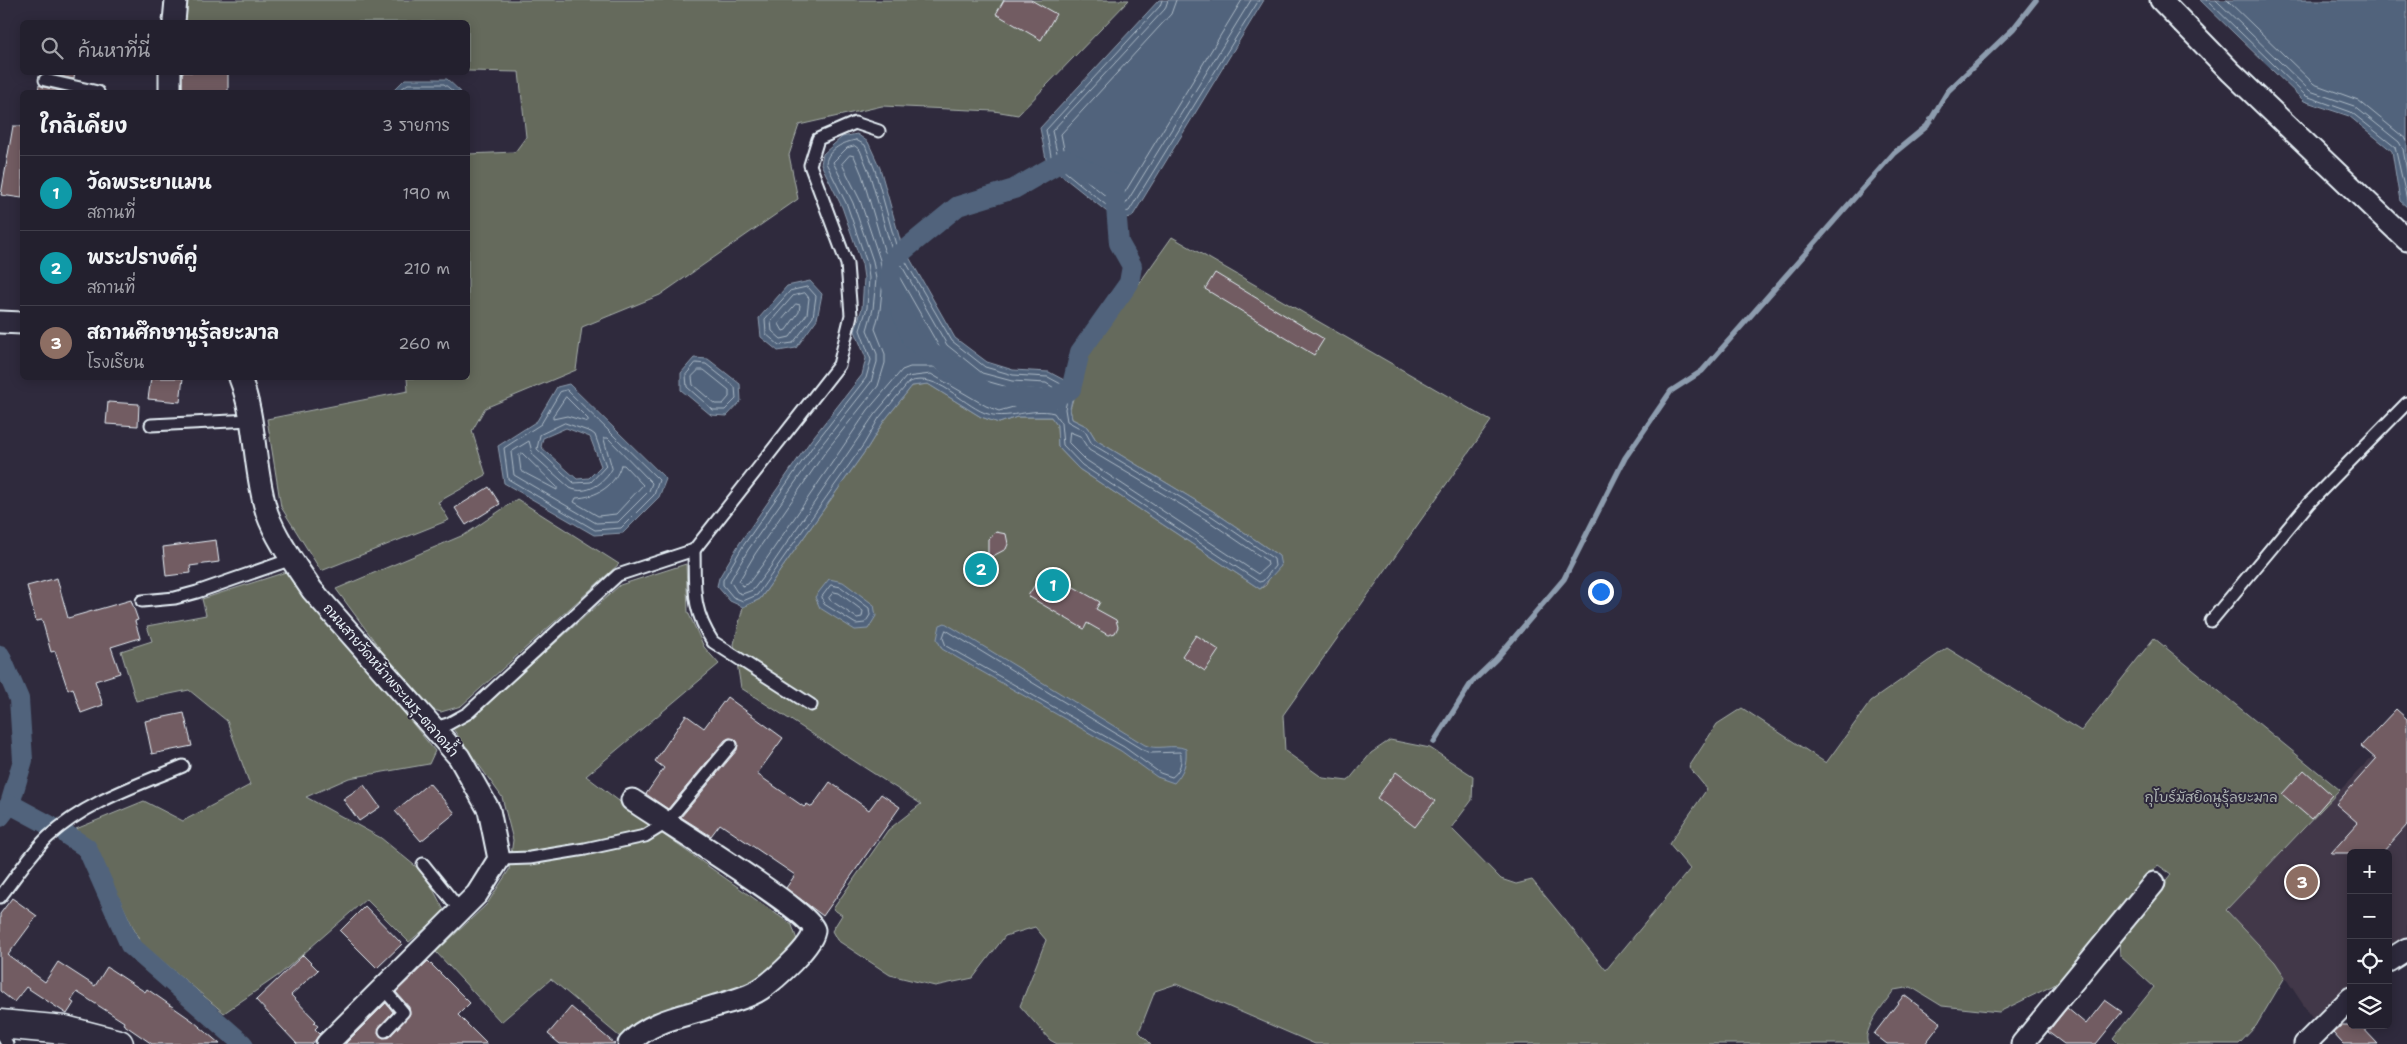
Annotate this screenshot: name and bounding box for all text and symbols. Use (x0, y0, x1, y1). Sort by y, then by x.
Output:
search box (20, 20, 470, 75)
icon: search (38, 34, 66, 62)
text: ค้นหาที่นี่ (78, 38, 150, 63)
text: ใกล้เคียง (40, 112, 127, 140)
text: 3 รายการ (382, 115, 450, 136)
text: วัดพระยาแมน (87, 170, 212, 195)
text: 1 (52, 183, 60, 204)
text: 190 m (403, 183, 450, 204)
text: สถานที่ (87, 202, 135, 223)
text: พระปรางค์คู่ (87, 245, 197, 270)
text: 2 (50, 258, 62, 279)
text: 210 m (403, 258, 450, 279)
text: สถานที่ (87, 277, 135, 298)
text: สถานศึกษานูรุ้ลยะมาล (87, 320, 279, 345)
text: 3 (50, 333, 62, 354)
text: 260 m (398, 333, 450, 354)
text: โรงเรียน (87, 352, 144, 373)
pin: 2 (965, 550, 997, 588)
pin: 1 (1037, 566, 1069, 604)
your location (1588, 579, 1614, 605)
street label: ถนนสายวัดหน้าพระเมรุ-ตลาดน้ำ (319, 598, 465, 761)
park label: กุโบร์มัสยิดนูรุ้ลยะมาล (2144, 788, 2278, 807)
map controls (2347, 849, 2392, 1029)
button: + (2347, 849, 2392, 894)
pin: 3 (2286, 863, 2318, 901)
button: − (2347, 894, 2392, 939)
button: locate (2347, 939, 2392, 984)
button: layers (2347, 984, 2392, 1029)

